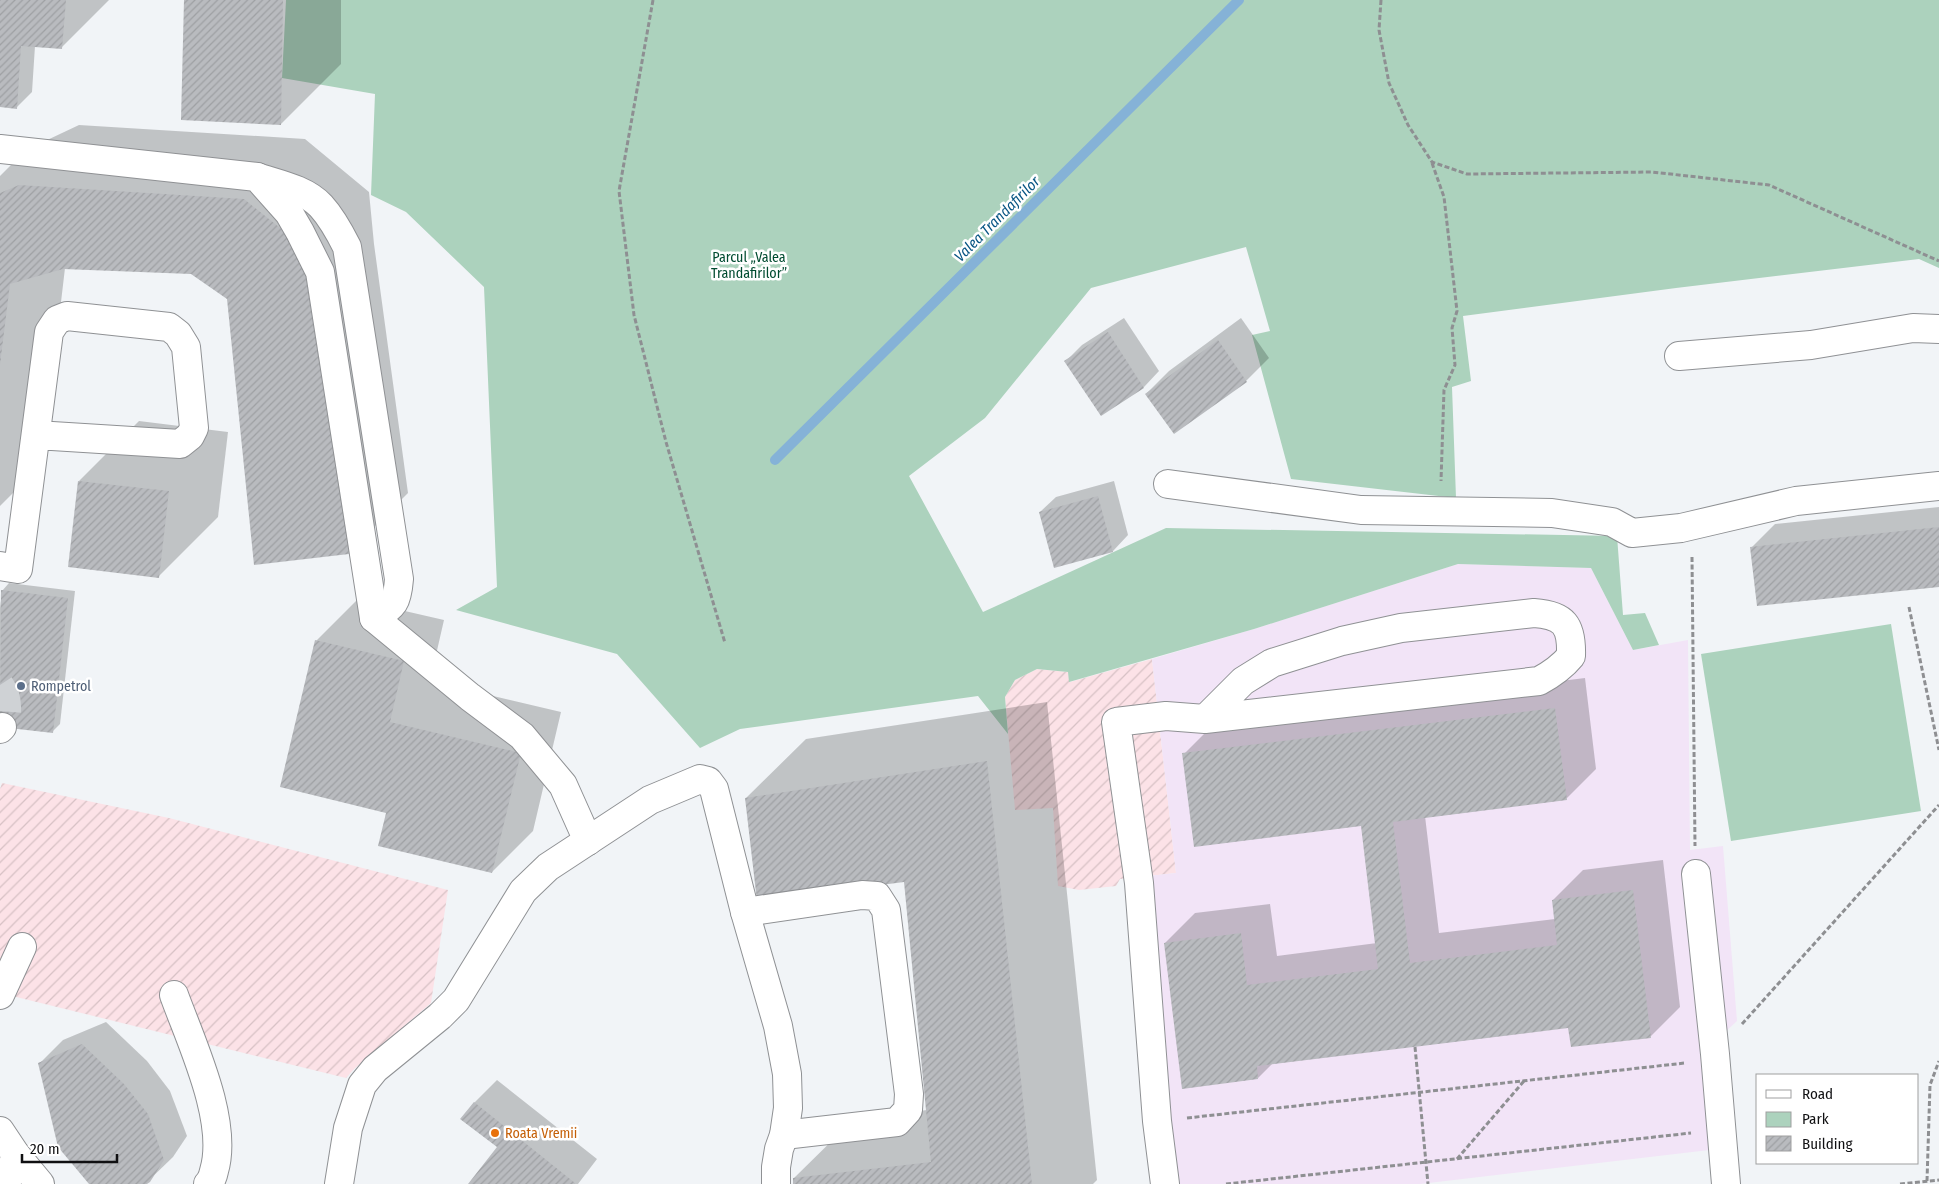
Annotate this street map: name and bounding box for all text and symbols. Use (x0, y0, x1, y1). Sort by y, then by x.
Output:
water label: Valea Trandafirilor (951, 172, 1044, 265)
park label: Parcul „Valea Trandafirilor” (711, 249, 787, 282)
place label: Rompetrol (31, 678, 91, 695)
marker: Rompetrol (15, 680, 27, 692)
legend (1756, 1074, 1919, 1164)
text: Road (1802, 1085, 1833, 1103)
text: Park (1802, 1110, 1829, 1128)
place label: Roata Vremii (505, 1125, 577, 1142)
marker: Roata Vremii (489, 1127, 501, 1139)
scale bar (22, 1132, 118, 1164)
text: Building (1802, 1135, 1853, 1153)
text: 20 m (30, 1140, 60, 1158)

